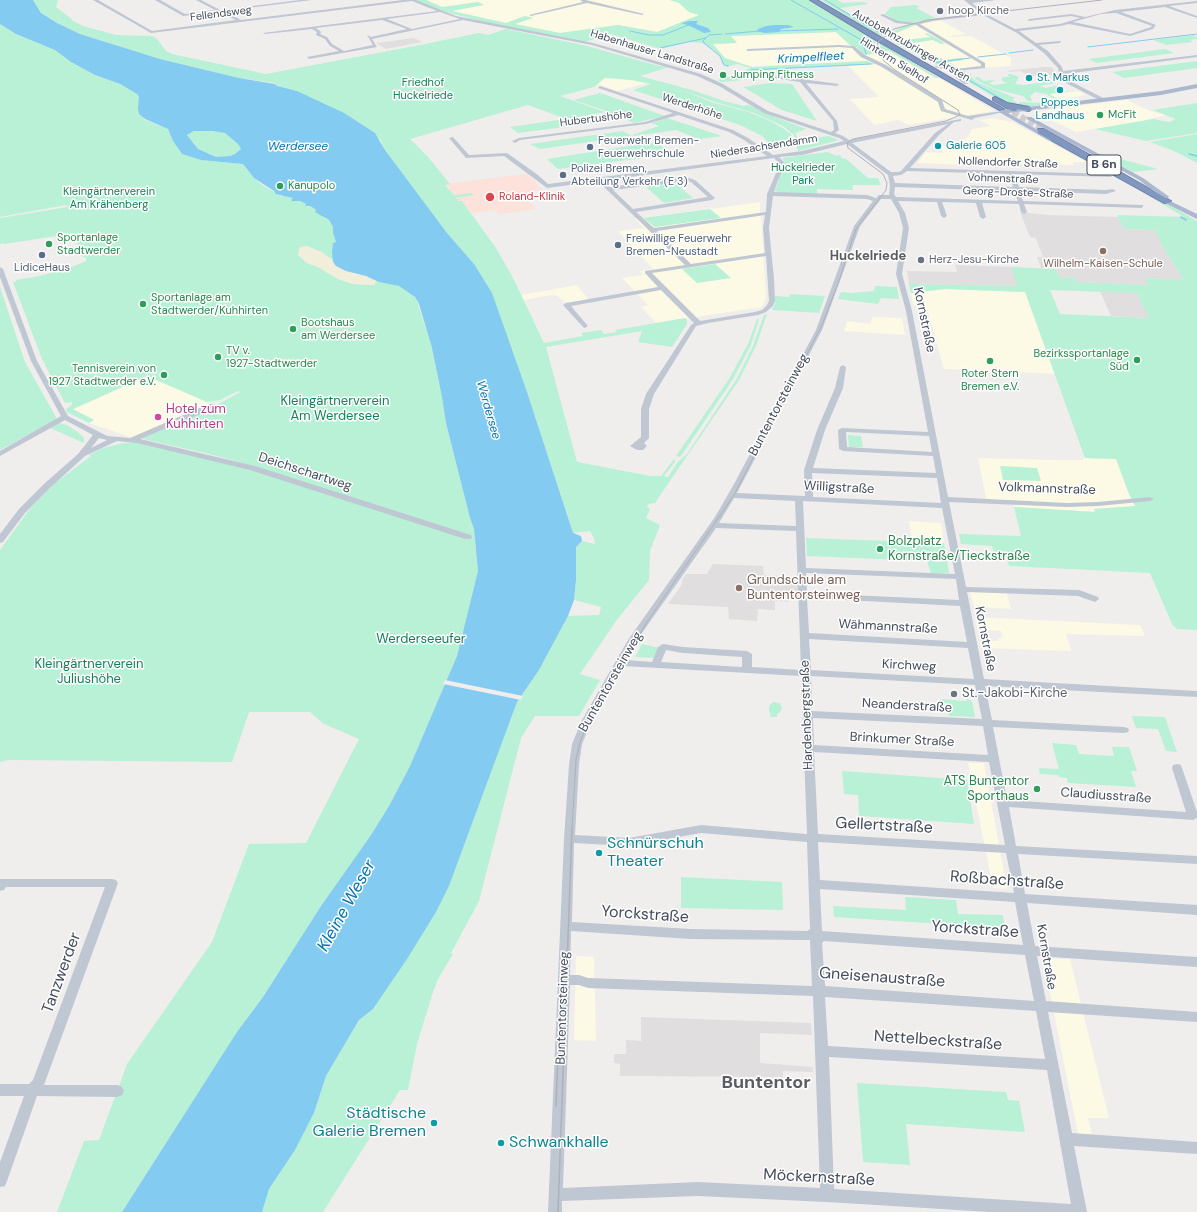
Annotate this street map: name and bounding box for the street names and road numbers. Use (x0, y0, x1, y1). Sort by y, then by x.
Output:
street label: Fellendsweg (189, 4, 253, 24)
street label: Autobahnzubringer Arsten (850, 7, 972, 85)
street label: Habenhauser Landstraße (589, 27, 715, 77)
street label: Hinterm Sielhof (857, 35, 931, 87)
street label: Werderhöhe (660, 91, 724, 123)
street label: Hubertushöhe (559, 108, 633, 130)
street label: Niedersachsendamm (709, 132, 819, 162)
street label: Nollendorfer Straße (958, 155, 1058, 171)
road number: B 6n (1087, 155, 1121, 175)
street label: Vohnenstraße (967, 171, 1039, 187)
street label: Georg-Droste-Straße (962, 184, 1074, 202)
street label: Kornstraße (909, 286, 939, 354)
street label: Buntentorsteinweg (746, 351, 812, 459)
street label: Deichschartweg (256, 450, 354, 494)
street label: Willigstraße (803, 478, 875, 498)
street label: Volkmannstraße (998, 480, 1096, 498)
street label: Kornstraße (971, 605, 999, 673)
street label: Wähmannstraße (838, 617, 938, 637)
street label: Buntentorsteinweg (576, 629, 646, 735)
street label: Kirchweg (881, 657, 937, 675)
street label: Hardenbergstraße (797, 660, 817, 770)
street label: Neanderstraße (862, 696, 952, 716)
street label: Brinkumer Straße (849, 729, 955, 751)
street label: Claudiusstraße (1060, 785, 1152, 807)
street label: Gellertstraße (835, 814, 933, 838)
street label: Roßbachstraße (949, 867, 1065, 895)
street label: Yorckstraße (601, 902, 689, 928)
street label: Yorckstraße (931, 917, 1019, 943)
street label: Kornstraße (1033, 923, 1059, 991)
street label: Tanzwerder (39, 930, 85, 1016)
street label: Buntentorsteinweg (553, 951, 573, 1065)
street label: Gneisenaustraße (818, 964, 946, 992)
street label: Nettelbeckstraße (873, 1027, 1003, 1055)
street label: Möckernstraße (763, 1165, 875, 1191)

